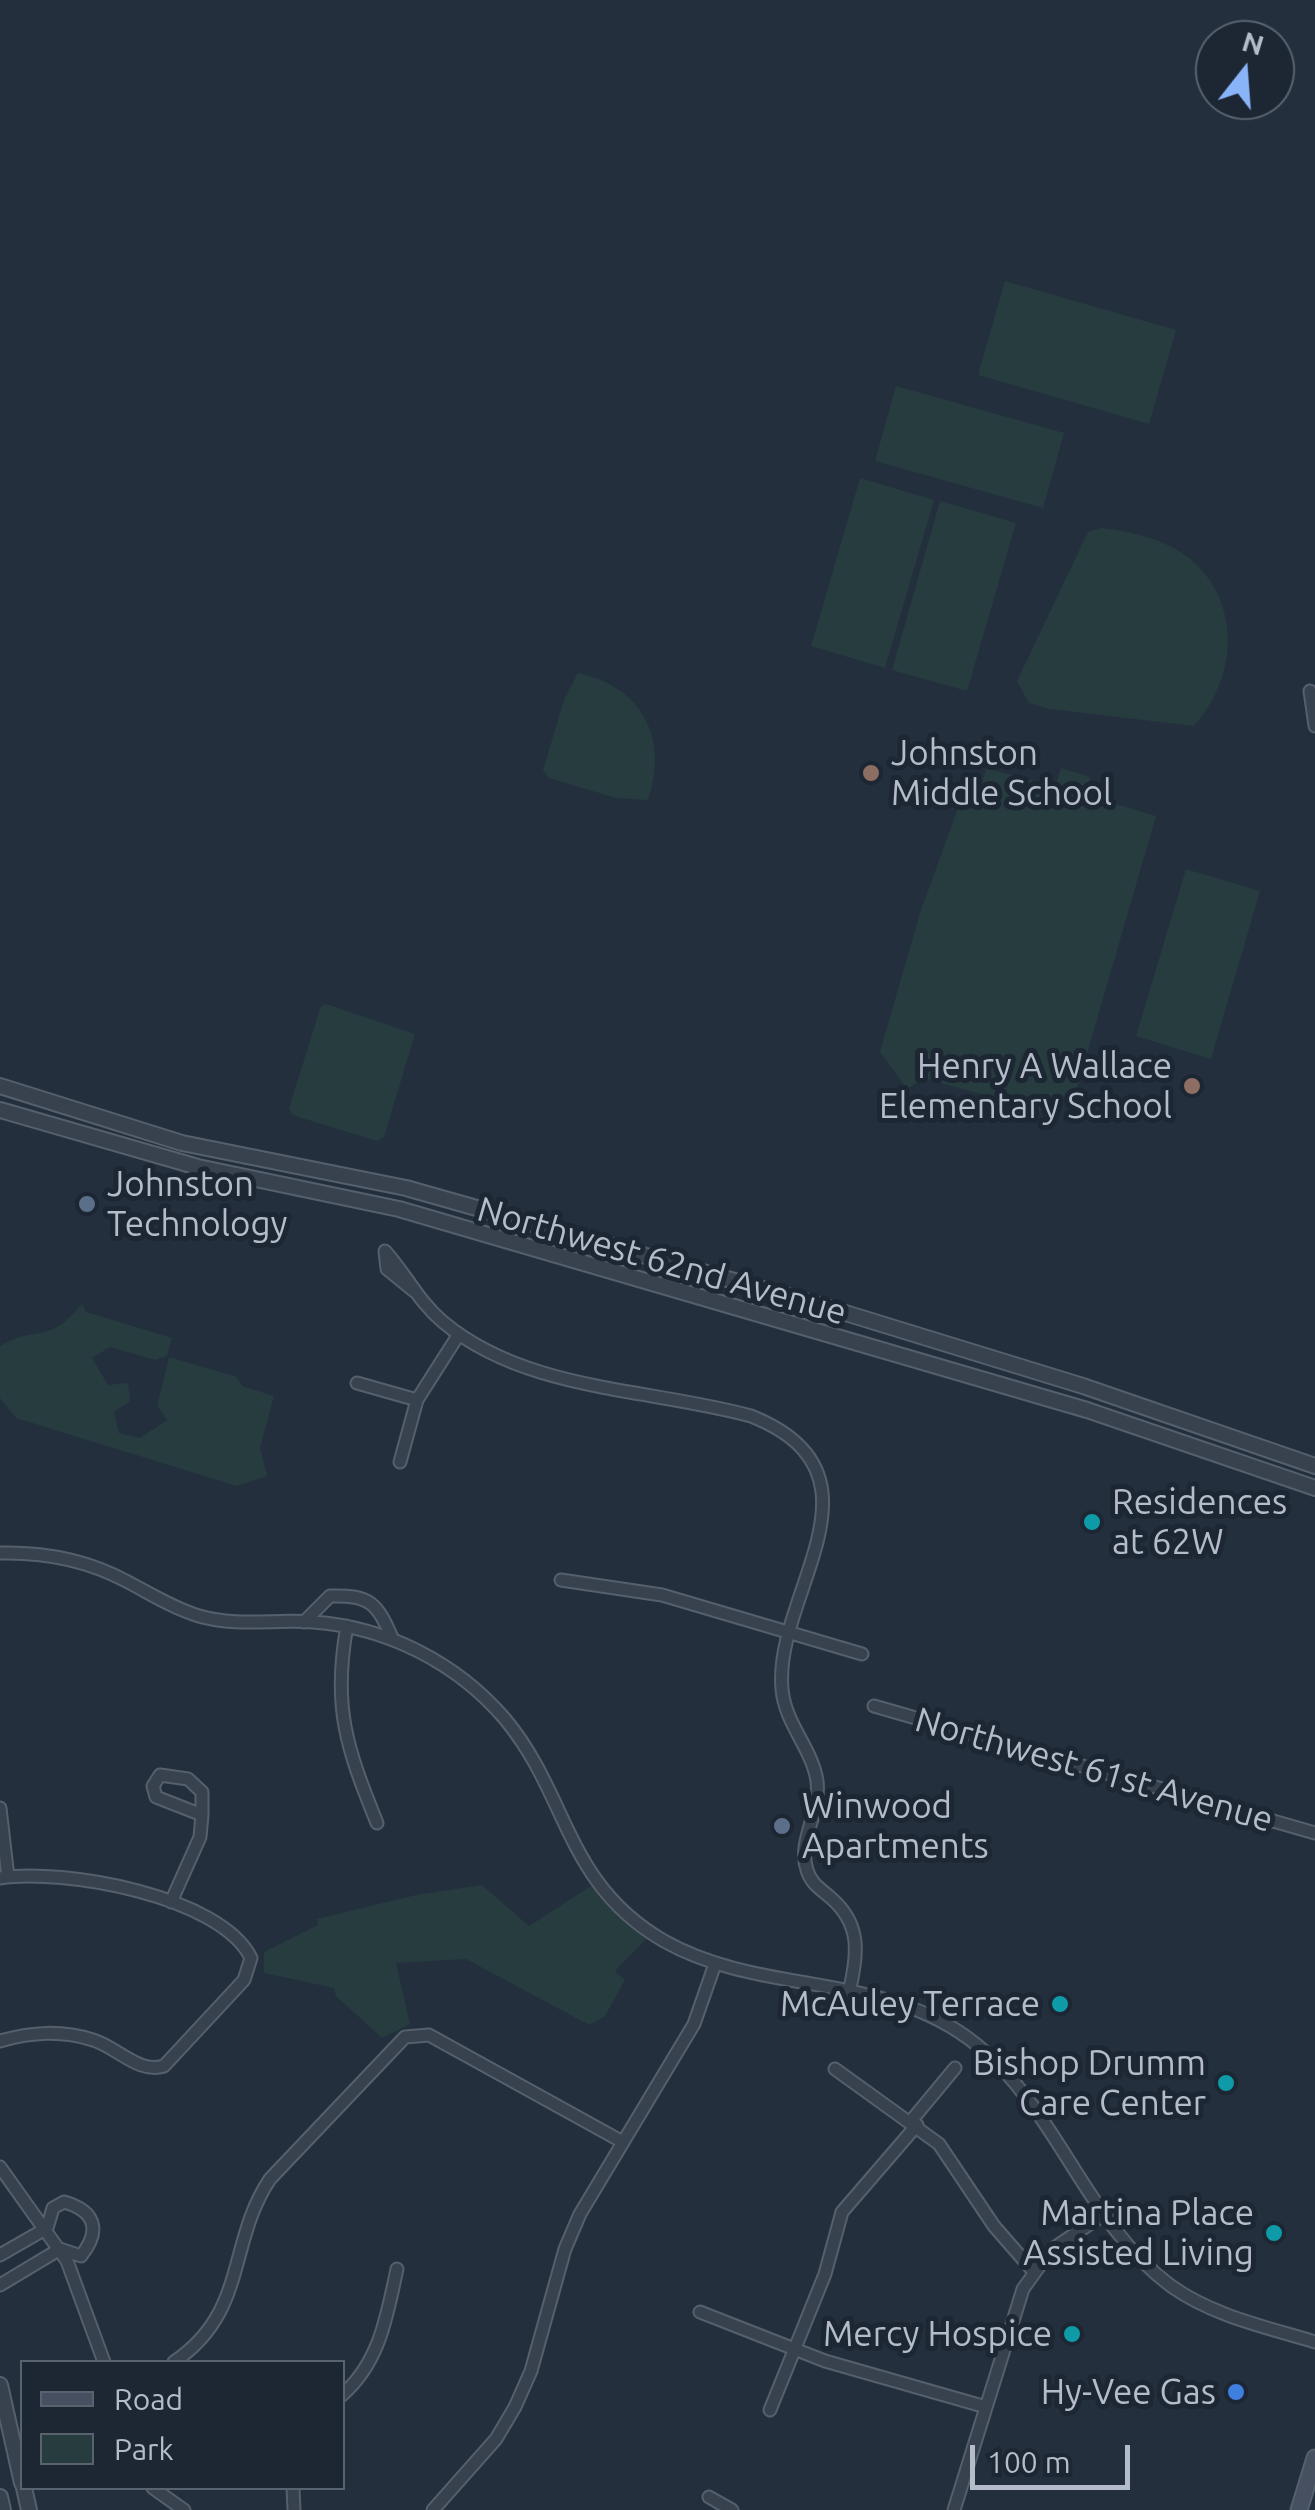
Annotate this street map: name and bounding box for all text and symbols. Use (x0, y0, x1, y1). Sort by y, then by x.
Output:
north arrow (1195, 20, 1295, 120)
text: N (1239, 25, 1268, 61)
place label: Johnston Middle School (891, 732, 1112, 814)
marker: Johnston Middle School (860, 762, 882, 784)
place label: Henry A Wallace Elementary School (879, 1045, 1172, 1127)
marker: Henry A Wallace Elementary School (1181, 1075, 1203, 1097)
place label: Johnston Technology (107, 1163, 287, 1245)
street label: Northwest 62nd Avenue (473, 1188, 851, 1334)
marker: Johnston Technology (76, 1193, 98, 1215)
place label: Residences at 62W (1112, 1481, 1287, 1563)
marker: Residences at 62W (1081, 1511, 1103, 1533)
street label: Northwest 61st Avenue (910, 1699, 1278, 1841)
place label: Winwood Apartments (802, 1785, 989, 1867)
marker: Winwood Apartments (771, 1815, 793, 1837)
place label: McAuley Terrace (780, 1983, 1040, 2025)
marker: McAuley Terrace (1049, 1993, 1071, 2015)
place label: Bishop Drumm Care Center (973, 2042, 1206, 2124)
marker: Bishop Drumm Care Center (1215, 2072, 1237, 2094)
place label: Martina Place Assisted Living (1023, 2192, 1254, 2274)
marker: Martina Place Assisted Living (1263, 2222, 1285, 2244)
place label: Mercy Hospice (823, 2313, 1052, 2355)
marker: Mercy Hospice (1061, 2323, 1083, 2345)
legend (20, 2360, 345, 2490)
place label: Hy-Vee Gas (1041, 2371, 1216, 2413)
marker: Hy-Vee Gas (1225, 2381, 1247, 2403)
text: Road (114, 2382, 183, 2416)
scale bar (975, 2425, 1135, 2487)
text: Park (114, 2432, 174, 2466)
text: 100 m (987, 2445, 1071, 2479)

